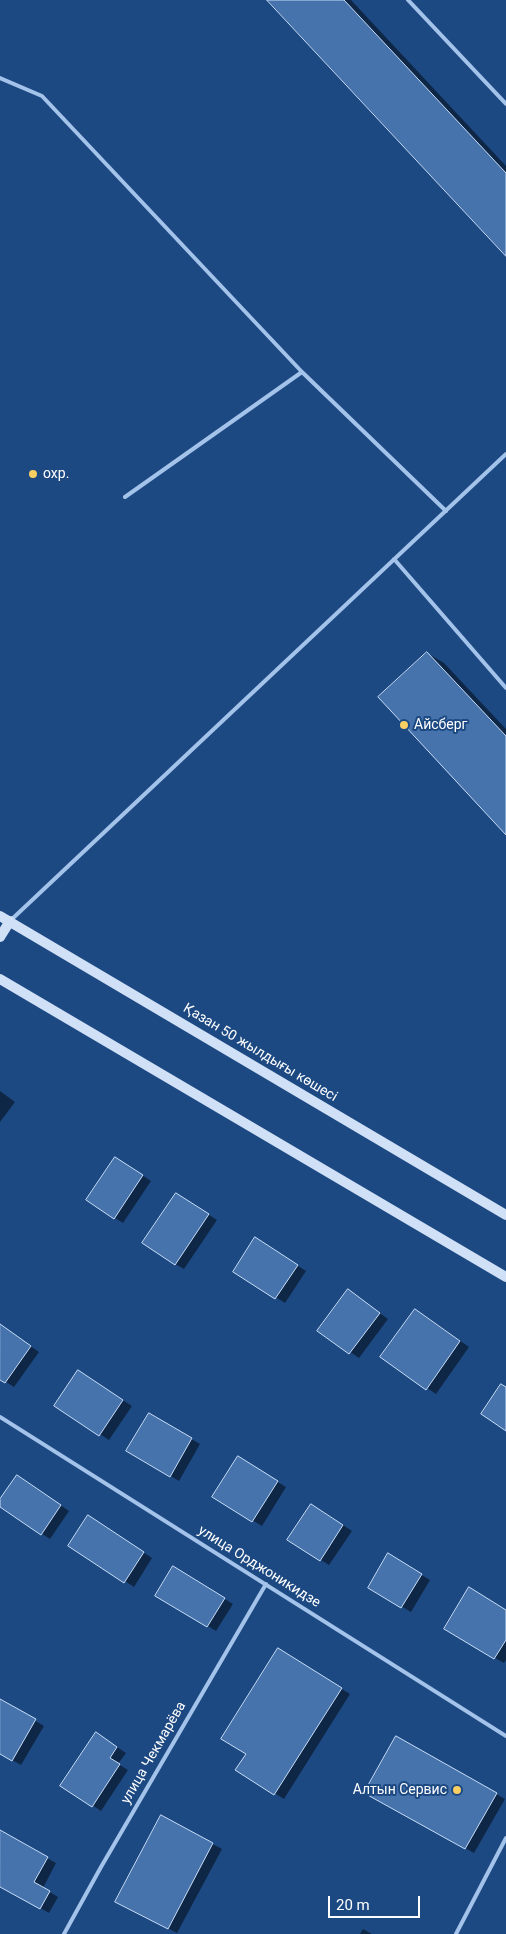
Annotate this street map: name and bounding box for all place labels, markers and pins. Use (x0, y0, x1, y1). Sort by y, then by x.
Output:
place label: охр. (43, 466, 69, 482)
marker: охр. (27, 468, 39, 480)
place label: Айсберг (414, 717, 467, 733)
marker: Айсберг (398, 719, 410, 731)
place label: Алтын Сервис (353, 1782, 447, 1798)
marker: Алтын Сервис (451, 1784, 463, 1796)

